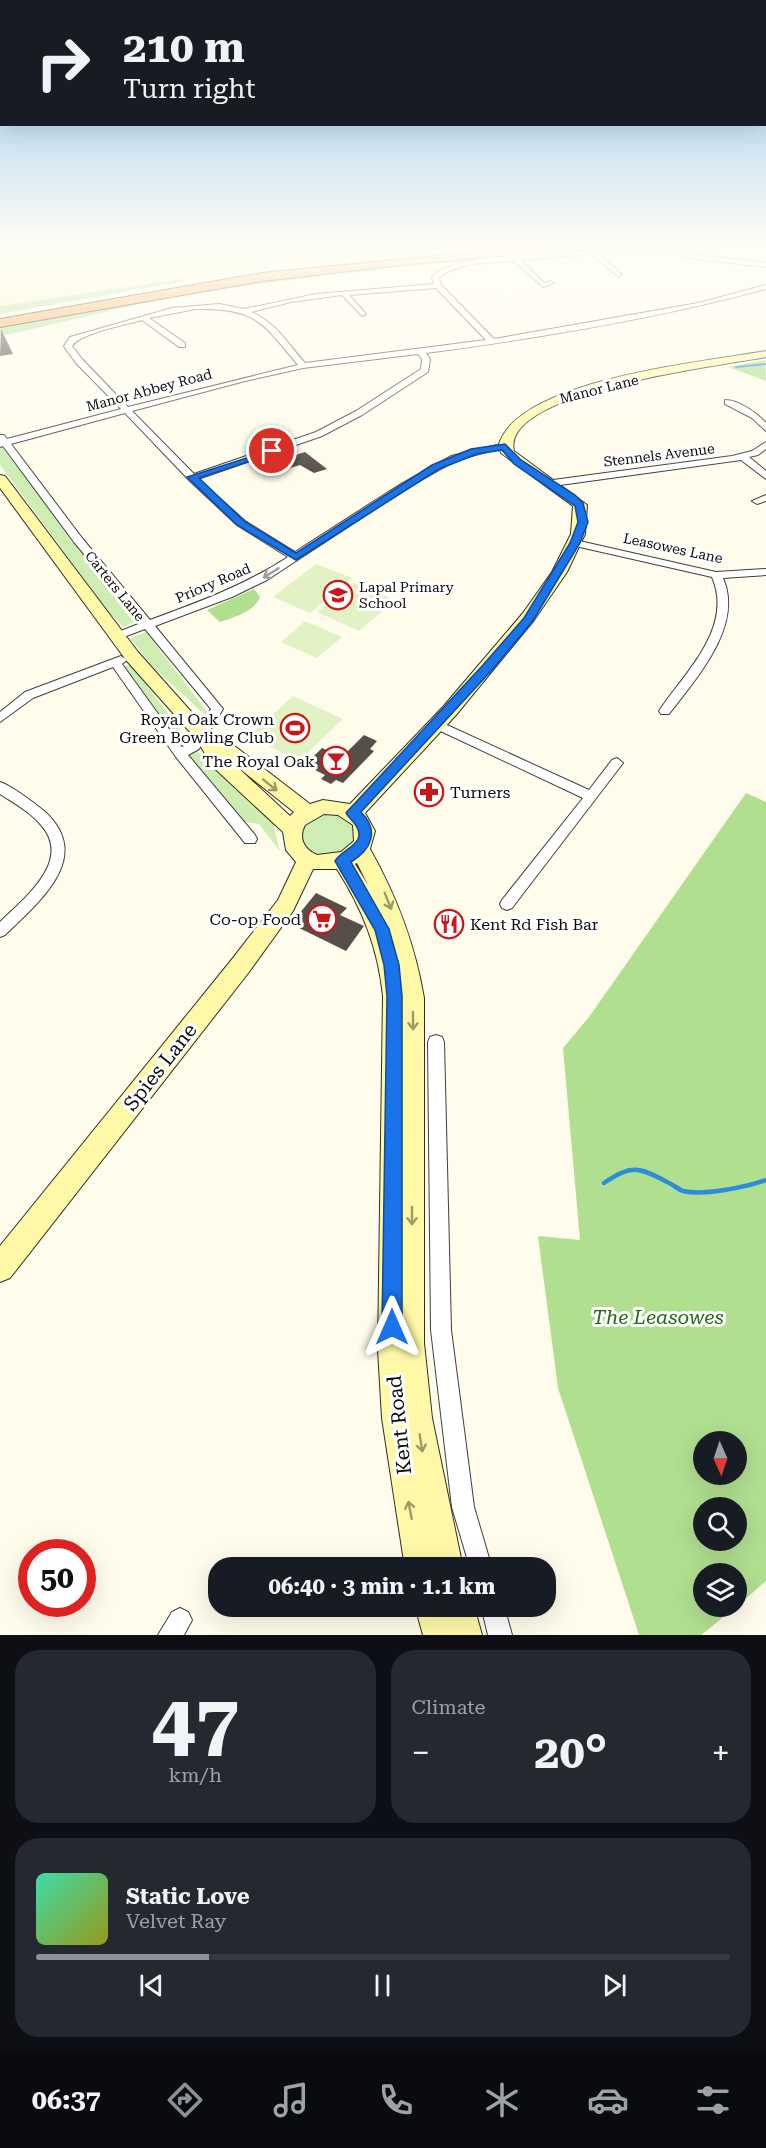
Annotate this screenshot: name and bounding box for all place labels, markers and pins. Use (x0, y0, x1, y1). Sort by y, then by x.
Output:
pin (246, 425, 297, 476)
school or university icon: Lapal Primary School (322, 579, 354, 611)
place label: Lapal Primary School (359, 579, 455, 611)
place label: Royal Oak Crown Green Bowling Club (119, 710, 274, 747)
sports icon: Royal Oak Crown Green Bowling Club (279, 712, 311, 744)
bar icon: The Royal Oak (320, 745, 352, 777)
place label: The Royal Oak (202, 752, 315, 771)
pharmacy icon: Turners (413, 776, 445, 808)
place label: Turners (450, 783, 511, 802)
supermarket icon: Co-op Food (306, 903, 338, 935)
restaurant icon: Kent Rd Fish Bar (433, 908, 465, 940)
place label: Co-op Food (209, 910, 301, 929)
place label: Kent Rd Fish Bar (470, 915, 599, 934)

